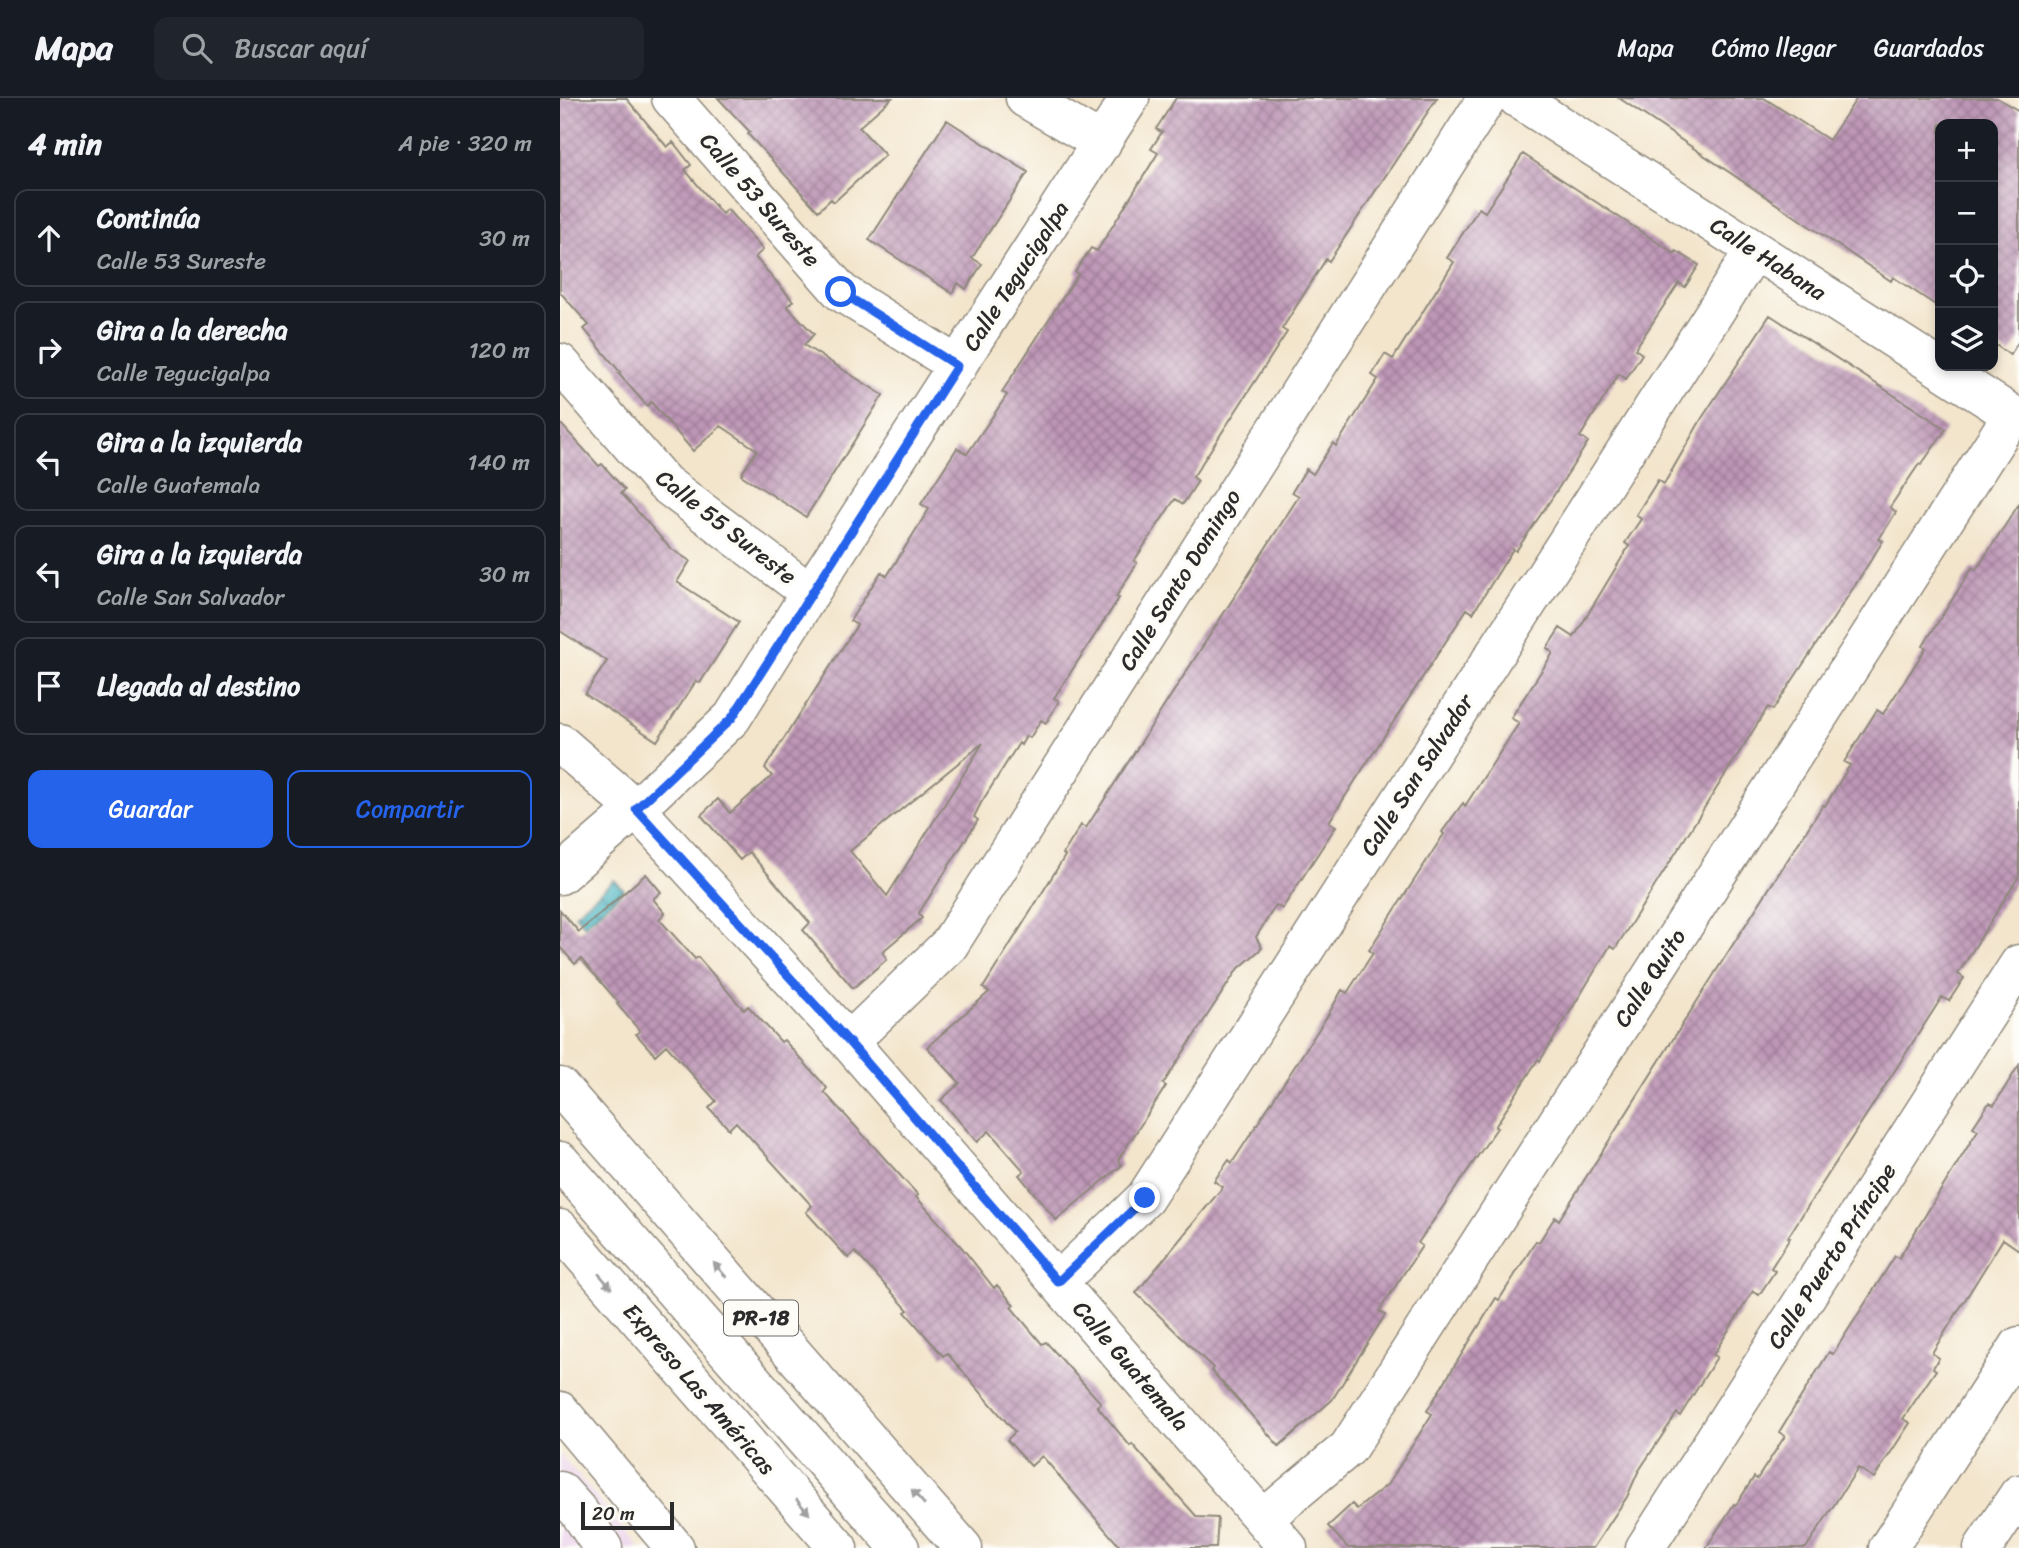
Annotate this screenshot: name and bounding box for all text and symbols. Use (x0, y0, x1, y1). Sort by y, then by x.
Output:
search box (154, 17, 644, 80)
text: Mapa (35, 19, 112, 77)
text: Buscar aquí (234, 25, 367, 71)
text: Mapa (1617, 27, 1674, 69)
text: Cómo llegar (1712, 27, 1836, 69)
text: Guardados (1874, 27, 1984, 69)
icon: search (178, 29, 216, 67)
text: 4 min (28, 117, 102, 171)
map controls (1935, 119, 1998, 371)
button: + (1935, 119, 1998, 182)
text: A pie · 320 m (398, 123, 532, 164)
street label: Calle 53 Sureste (689, 123, 831, 277)
button: − (1935, 182, 1998, 245)
street label: Calle Tegucigalpa (952, 192, 1080, 360)
text: Continúa (97, 195, 200, 241)
street label: Calle Habana (1701, 206, 1835, 312)
text: 30 m (479, 218, 530, 259)
icon: ahead (30, 219, 68, 257)
text: Calle 53 Sureste (97, 241, 266, 282)
button: locate (1935, 245, 1998, 308)
route start (825, 276, 856, 307)
text: Gira a la derecha (97, 307, 288, 353)
button: layers (1935, 308, 1998, 371)
text: 120 m (469, 330, 530, 371)
icon: right (30, 331, 68, 369)
text: Calle Tegucigalpa (97, 353, 270, 394)
text: Gira a la izquierda (97, 419, 302, 465)
text: 140 m (468, 442, 530, 483)
icon: left (30, 443, 68, 481)
street label: Calle 55 Sureste (646, 458, 806, 596)
text: Calle Guatemala (97, 465, 260, 506)
street label: Calle Santo Domingo (1107, 481, 1253, 679)
text: Gira a la izquierda (97, 531, 302, 577)
text: 30 m (479, 554, 530, 595)
icon: left (30, 555, 68, 593)
text: Calle San Salvador (97, 577, 284, 618)
text: Llegada al destino (97, 663, 300, 709)
icon: arrive (30, 667, 68, 705)
street label: Calle San Salvador (1349, 684, 1486, 865)
button: Guardar (28, 770, 273, 848)
button: Compartir (287, 770, 532, 848)
street label: Calle Quito (1602, 920, 1698, 1036)
street label: Calle Puerto Príncipe (1756, 1154, 1908, 1358)
route end (1129, 1182, 1160, 1213)
one-way arrow (712, 1261, 728, 1279)
one-way arrow (597, 1272, 612, 1289)
street label: Calle Guatemala (1062, 1291, 1200, 1441)
street label: Expreso Las Américas (612, 1293, 786, 1485)
road number: PR-18 (724, 1300, 798, 1336)
one-way arrow (911, 1488, 926, 1505)
text: 20 m (592, 1497, 635, 1530)
scale bar (581, 1499, 674, 1531)
one-way arrow (795, 1499, 810, 1516)

